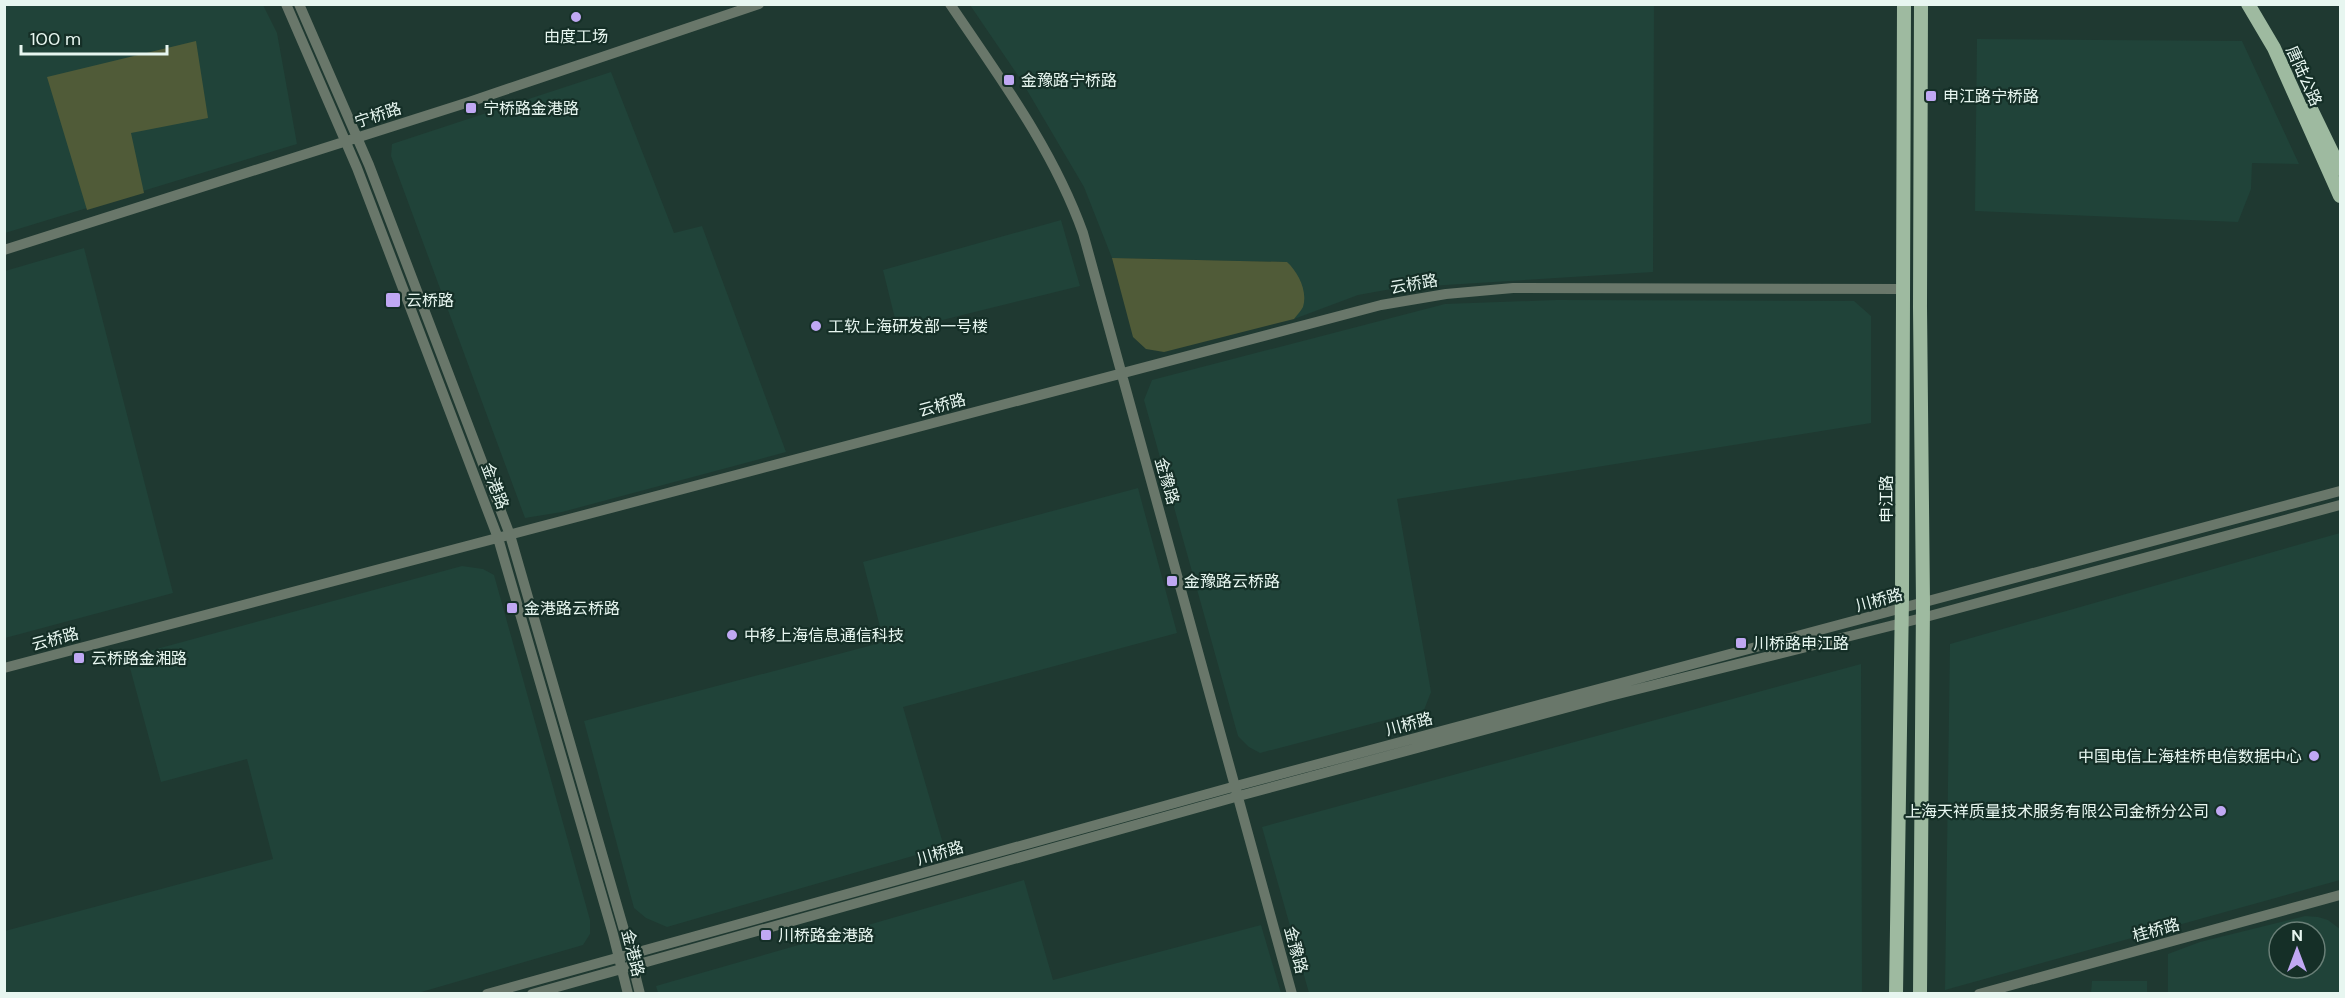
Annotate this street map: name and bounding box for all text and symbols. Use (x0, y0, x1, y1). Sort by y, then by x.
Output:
marker: 由度工场 (569, 10, 583, 24)
scale bar (21, 18, 166, 56)
place label: 由度工场 (544, 26, 608, 47)
text: 100 m (30, 27, 81, 51)
street label: 唐陆公路 (2281, 42, 2327, 110)
place label: 金豫路宁桥路 (1021, 70, 1117, 91)
marker: 金豫路宁桥路 (1002, 73, 1016, 87)
place label: 申江路宁桥路 (1943, 86, 2039, 107)
marker: 申江路宁桥路 (1924, 89, 1938, 103)
street label: 宁桥路 (352, 98, 404, 132)
place label: 宁桥路金港路 (483, 98, 579, 119)
marker: 宁桥路金港路 (464, 101, 478, 115)
street label: 云桥路 (1389, 269, 1439, 299)
place label: 云桥路 (406, 290, 454, 311)
marker: 云桥路 (384, 291, 402, 309)
place label: 工软上海研发部一号楼 (828, 316, 988, 337)
marker: 工软上海研发部一号楼 (809, 319, 823, 333)
street label: 云桥路 (916, 389, 968, 421)
street label: 金豫路 (1150, 455, 1184, 507)
street label: 金港路 (477, 460, 513, 512)
street label: 申江路 (1876, 475, 1897, 523)
place label: 金豫路云桥路 (1184, 571, 1280, 592)
marker: 金豫路云桥路 (1165, 574, 1179, 588)
street label: 川桥路 (1853, 584, 1905, 616)
place label: 金港路云桥路 (524, 598, 620, 619)
marker: 金港路云桥路 (505, 601, 519, 615)
street label: 云桥路 (29, 623, 81, 655)
place label: 中移上海信息通信科技 (744, 625, 904, 646)
marker: 中移上海信息通信科技 (725, 628, 739, 642)
place label: 川桥路申江路 (1753, 633, 1849, 654)
marker: 川桥路申江路 (1734, 636, 1748, 650)
place label: 云桥路金湘路 (91, 648, 187, 669)
marker: 云桥路金湘路 (72, 651, 86, 665)
street label: 川桥路 (1383, 708, 1435, 740)
place label: 中国电信上海桂桥电信数据中心 (2078, 746, 2302, 767)
marker: 中国电信上海桂桥电信数据中心 (2307, 749, 2321, 763)
place label: 上海天祥质量技术服务有限公司金桥分公司 (1905, 801, 2209, 822)
marker: 上海天祥质量技术服务有限公司金桥分公司 (2214, 804, 2228, 818)
street label: 川桥路 (914, 836, 966, 870)
street label: 桂桥路 (2130, 914, 2182, 946)
north arrow (2267, 920, 2327, 980)
street label: 金豫路 (1280, 924, 1312, 976)
place label: 川桥路金港路 (778, 925, 874, 946)
text: N (2291, 925, 2303, 946)
street label: 金港路 (617, 927, 649, 979)
marker: 川桥路金港路 (759, 928, 773, 942)

